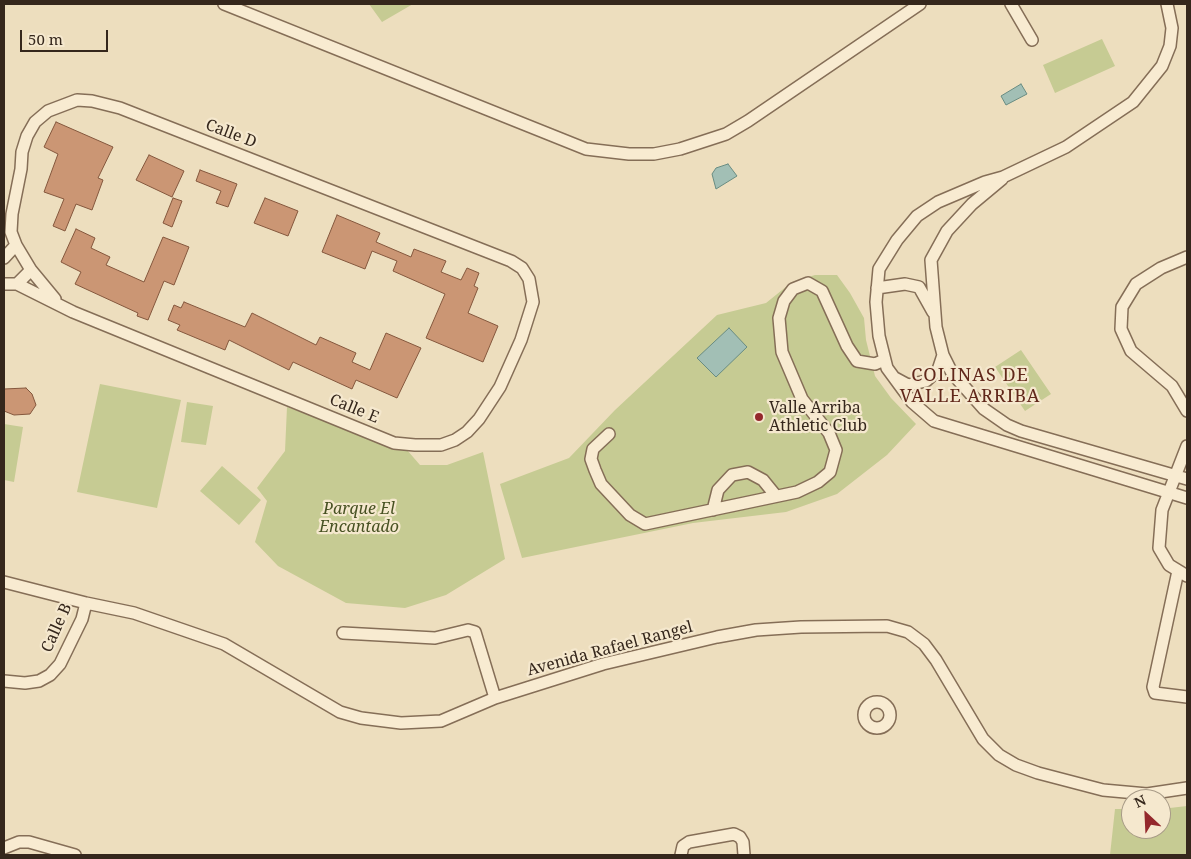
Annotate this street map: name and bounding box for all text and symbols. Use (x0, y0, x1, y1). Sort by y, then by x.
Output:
scale bar (22, 20, 110, 52)
text: 50 m (28, 29, 63, 49)
street label: Calle D (203, 116, 259, 152)
district label: COLINAS DE VALLE ARRIBA (898, 365, 1042, 408)
street label: Calle E (327, 390, 381, 428)
place label: Valle Arriba Athletic Club (769, 398, 867, 436)
marker: Valle Arriba Athletic Club (753, 411, 765, 423)
park label: Parque El Encantado (319, 499, 399, 537)
street label: Calle B (38, 600, 76, 656)
street label: Avenida Rafael Rangel (525, 618, 695, 680)
north arrow (1121, 789, 1171, 839)
text: N (1131, 790, 1149, 812)

